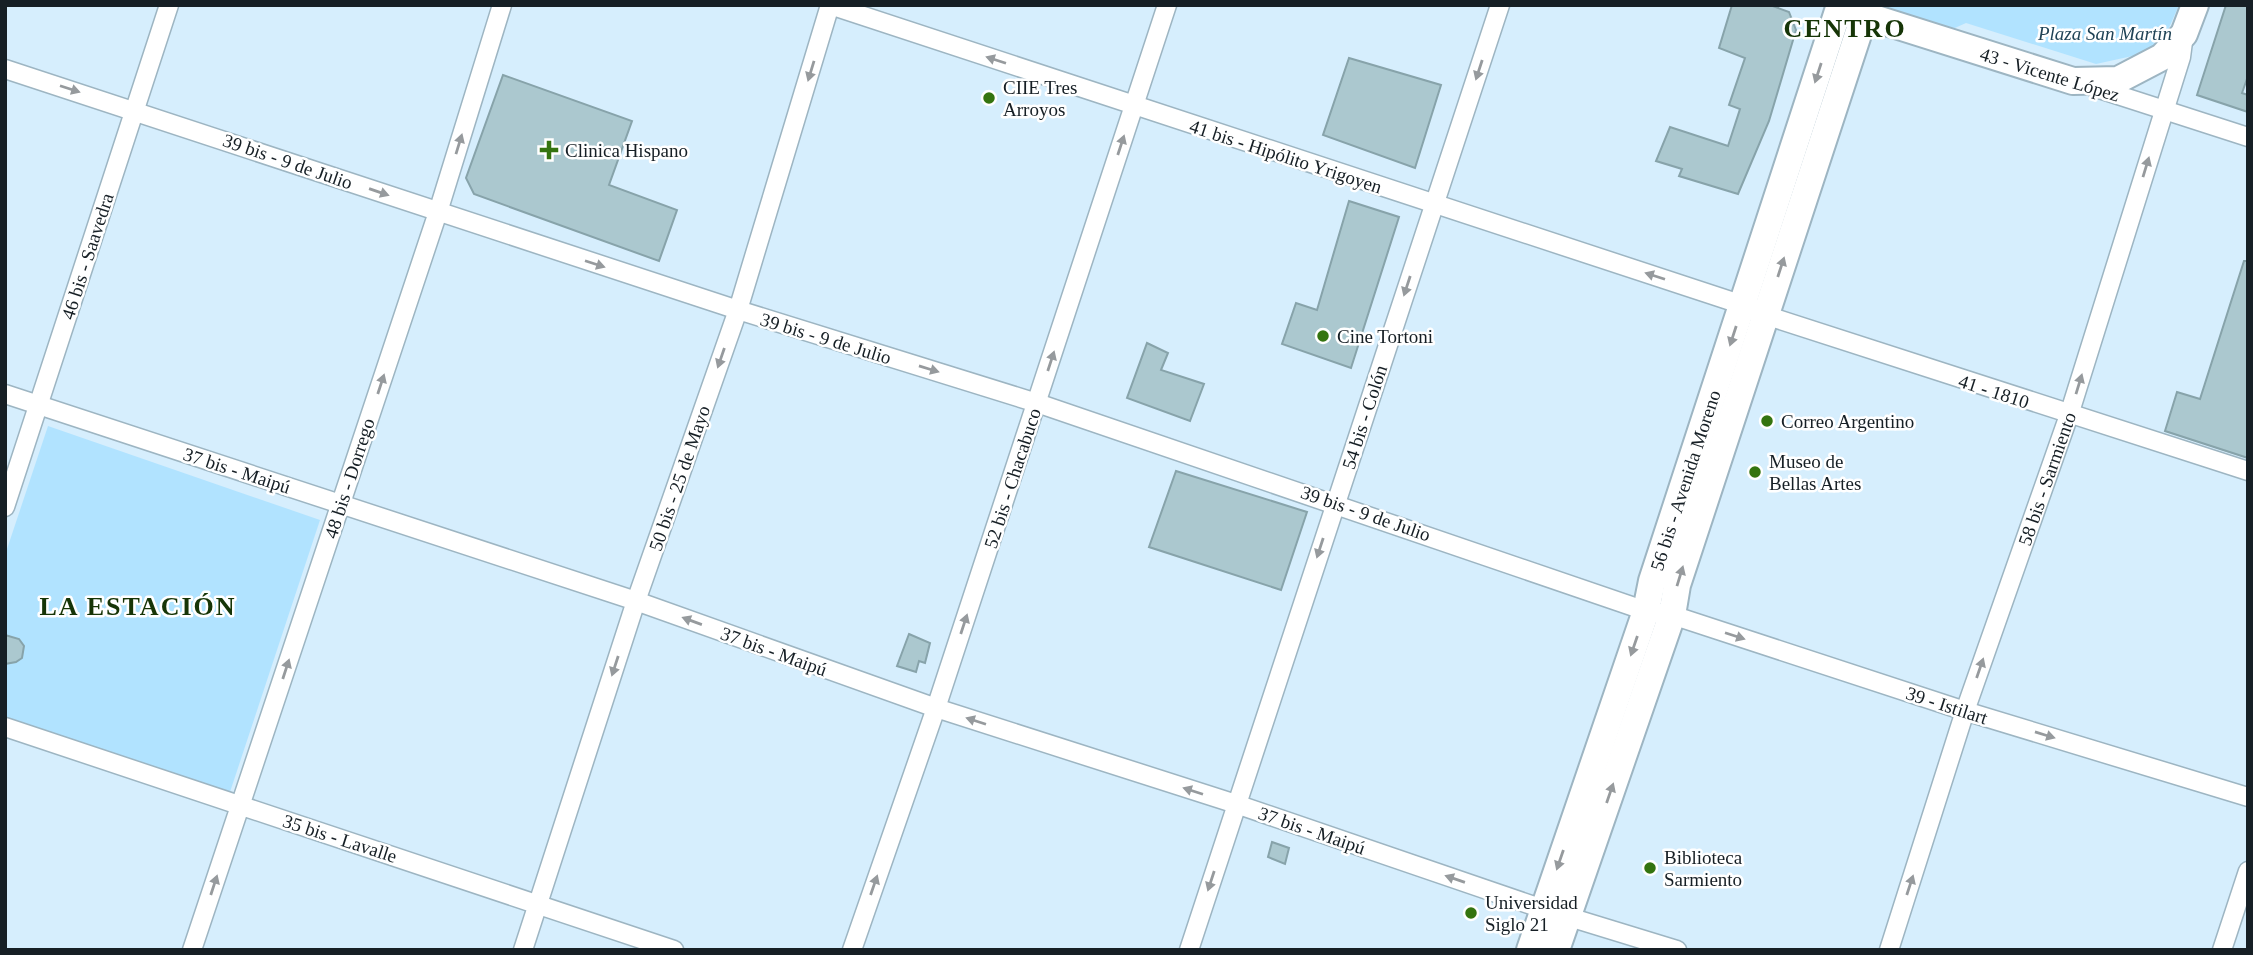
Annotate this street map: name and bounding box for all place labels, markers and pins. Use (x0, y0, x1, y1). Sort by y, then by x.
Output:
place label: CIIE Tres Arroyos (1003, 77, 1077, 120)
marker: CIIE Tres Arroyos (981, 90, 997, 106)
marker: Clinica Hispano (539, 140, 559, 160)
place label: Clinica Hispano (565, 140, 688, 161)
place label: Cine Tortoni (1337, 326, 1433, 347)
marker: Cine Tortoni (1315, 328, 1331, 344)
place label: Correo Argentino (1781, 411, 1914, 432)
marker: Correo Argentino (1759, 413, 1775, 429)
place label: Museo de Bellas Artes (1769, 451, 1861, 494)
marker: Museo de Bellas Artes (1747, 464, 1763, 480)
place label: Biblioteca Sarmiento (1664, 847, 1743, 890)
marker: Biblioteca Sarmiento (1642, 860, 1658, 876)
place label: Universidad Siglo 21 (1485, 892, 1578, 935)
marker: Universidad Siglo 21 (1463, 905, 1479, 921)

